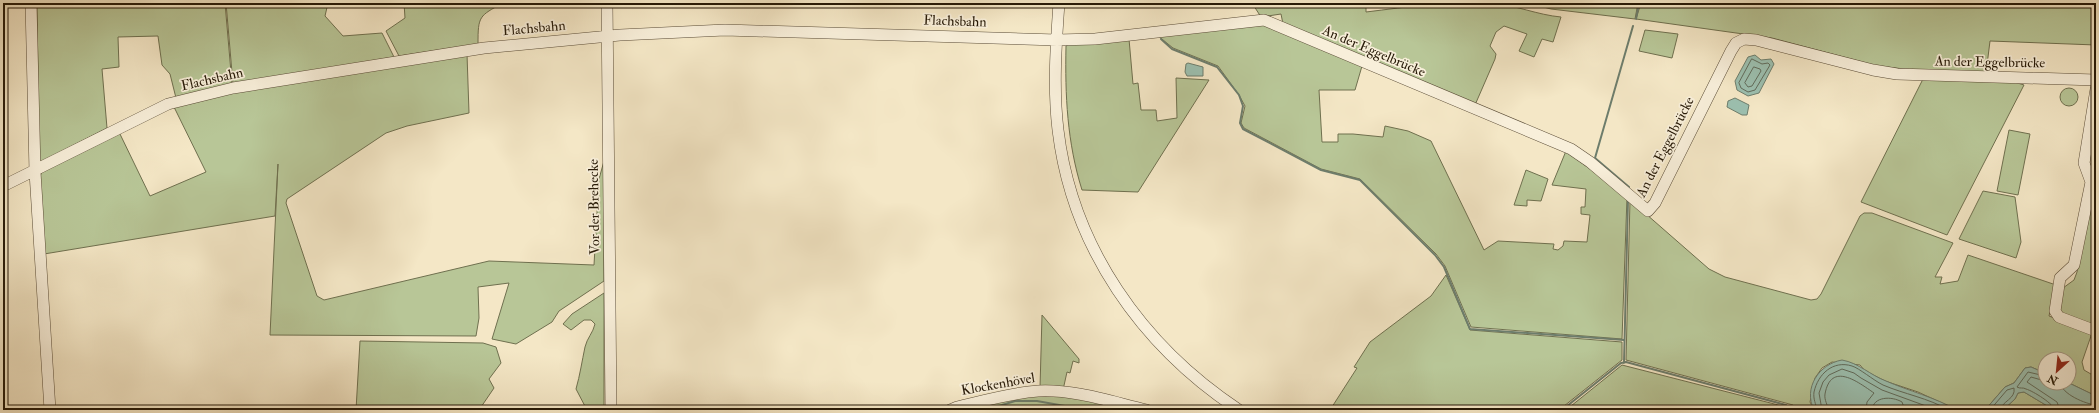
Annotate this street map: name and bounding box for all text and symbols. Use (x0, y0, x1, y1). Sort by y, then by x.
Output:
street label: Flachsbahn (923, 11, 987, 31)
street label: Flachsbahn (502, 17, 566, 39)
street label: An der Eggelbrücke (1319, 21, 1428, 80)
street label: An der Eggelbrücke (1934, 53, 2046, 71)
street label: Flachsbahn (179, 64, 245, 94)
street label: An der Eggelbrücke (1632, 94, 1698, 201)
street label: Vor der Brehecke (585, 159, 603, 255)
north arrow (2037, 351, 2077, 391)
street label: Klockenhövel (960, 369, 1037, 399)
text: N (2044, 371, 2061, 388)

